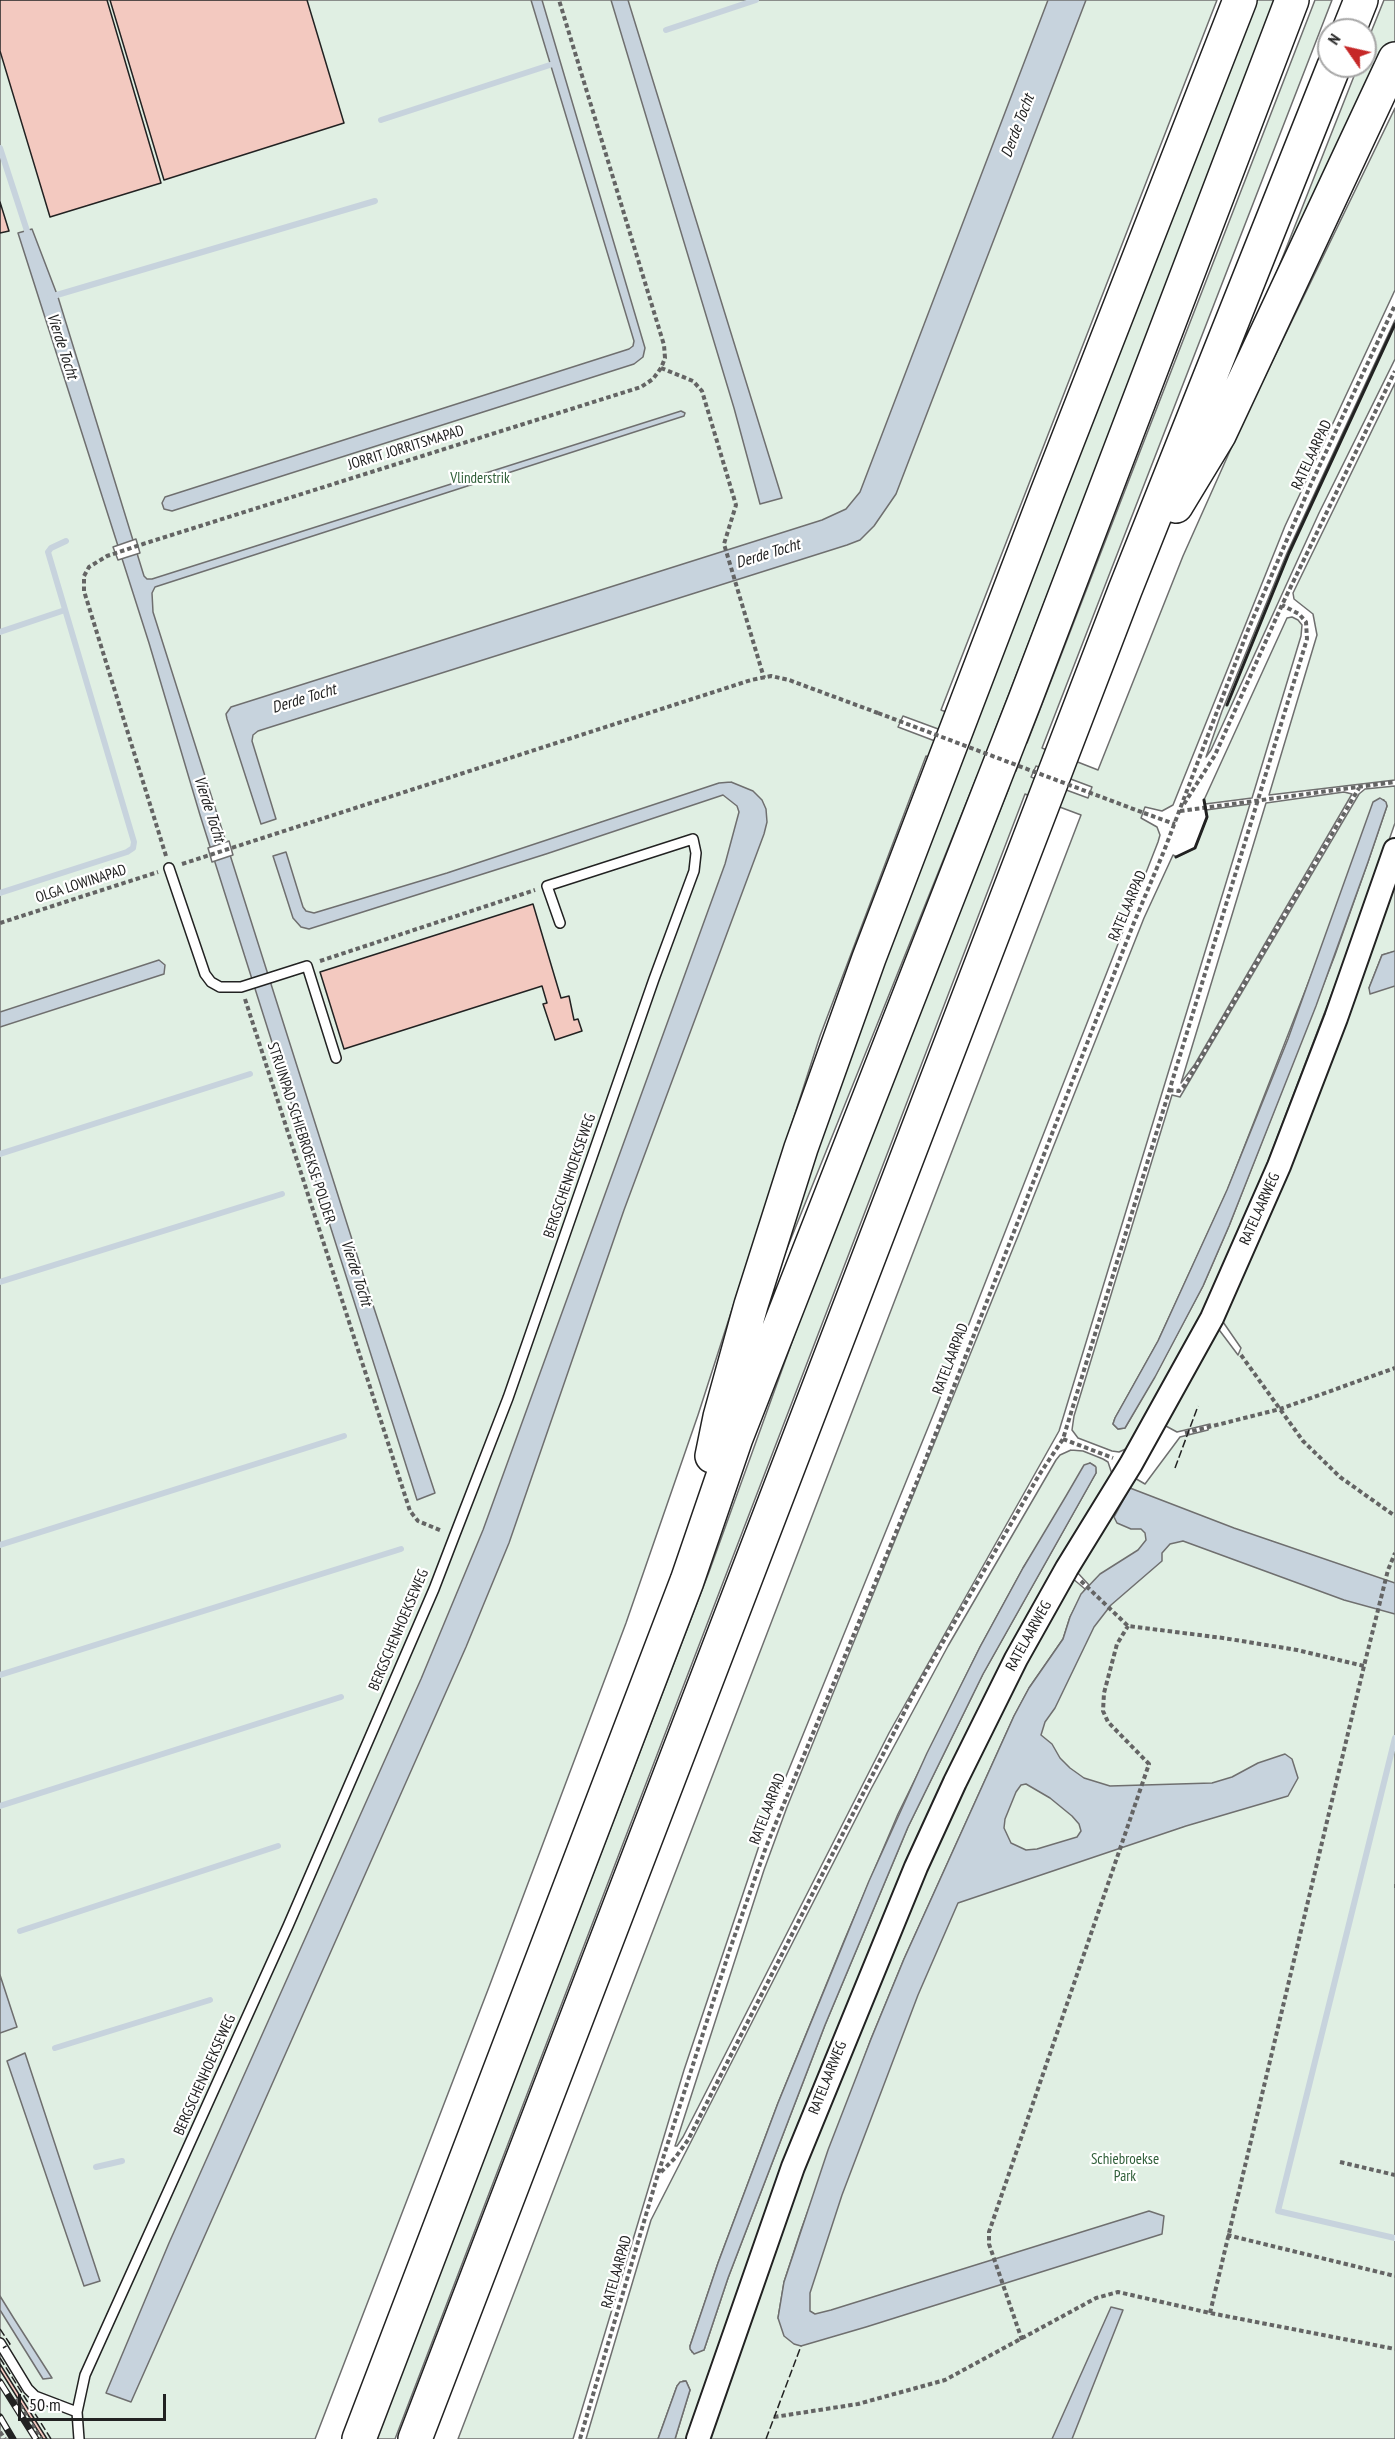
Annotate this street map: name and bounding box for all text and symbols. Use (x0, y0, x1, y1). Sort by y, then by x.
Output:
north arrow (1317, 18, 1377, 78)
text: N (1323, 30, 1344, 48)
water label: Derde Tocht (997, 92, 1039, 160)
water label: Vierde Tocht (42, 311, 82, 381)
street label: RATELAARPAD (1288, 417, 1336, 493)
street label: JORRIT JORRITSMAPAD (346, 422, 466, 474)
park label: Vlinderstrik (450, 470, 510, 488)
water label: Derde Tocht (734, 535, 802, 573)
water label: Derde Tocht (270, 680, 338, 718)
water label: Vierde Tocht (189, 774, 229, 844)
street label: OLGA LOWINAPAD (33, 861, 129, 907)
street label: RATELAARPAD (1105, 868, 1151, 944)
street label: STRUINPAD SCHIEBROEKSE POLDER (263, 1040, 339, 1226)
street label: BERGSCHENHOEKSEWEG (540, 1111, 600, 1241)
street label: RATELAARWEG (1236, 1170, 1284, 1248)
water label: Vierde Tocht (336, 1238, 376, 1308)
street label: RATELAARPAD (929, 1321, 973, 1397)
street label: BERGSCHENHOEKSEWEG (365, 1566, 433, 1694)
street label: RATELAARWEG (1002, 1598, 1056, 1674)
street label: RATELAARPAD (746, 1771, 790, 1847)
street label: BERGSCHENHOEKSEWEG (170, 2012, 240, 2138)
street label: RATELAARWEG (805, 2039, 851, 2117)
park label: Schiebroekse Park (1091, 2151, 1159, 2186)
street label: RATELAARPAD (598, 2234, 636, 2310)
scale bar (21, 2382, 170, 2420)
text: 50 m (29, 2393, 61, 2416)

